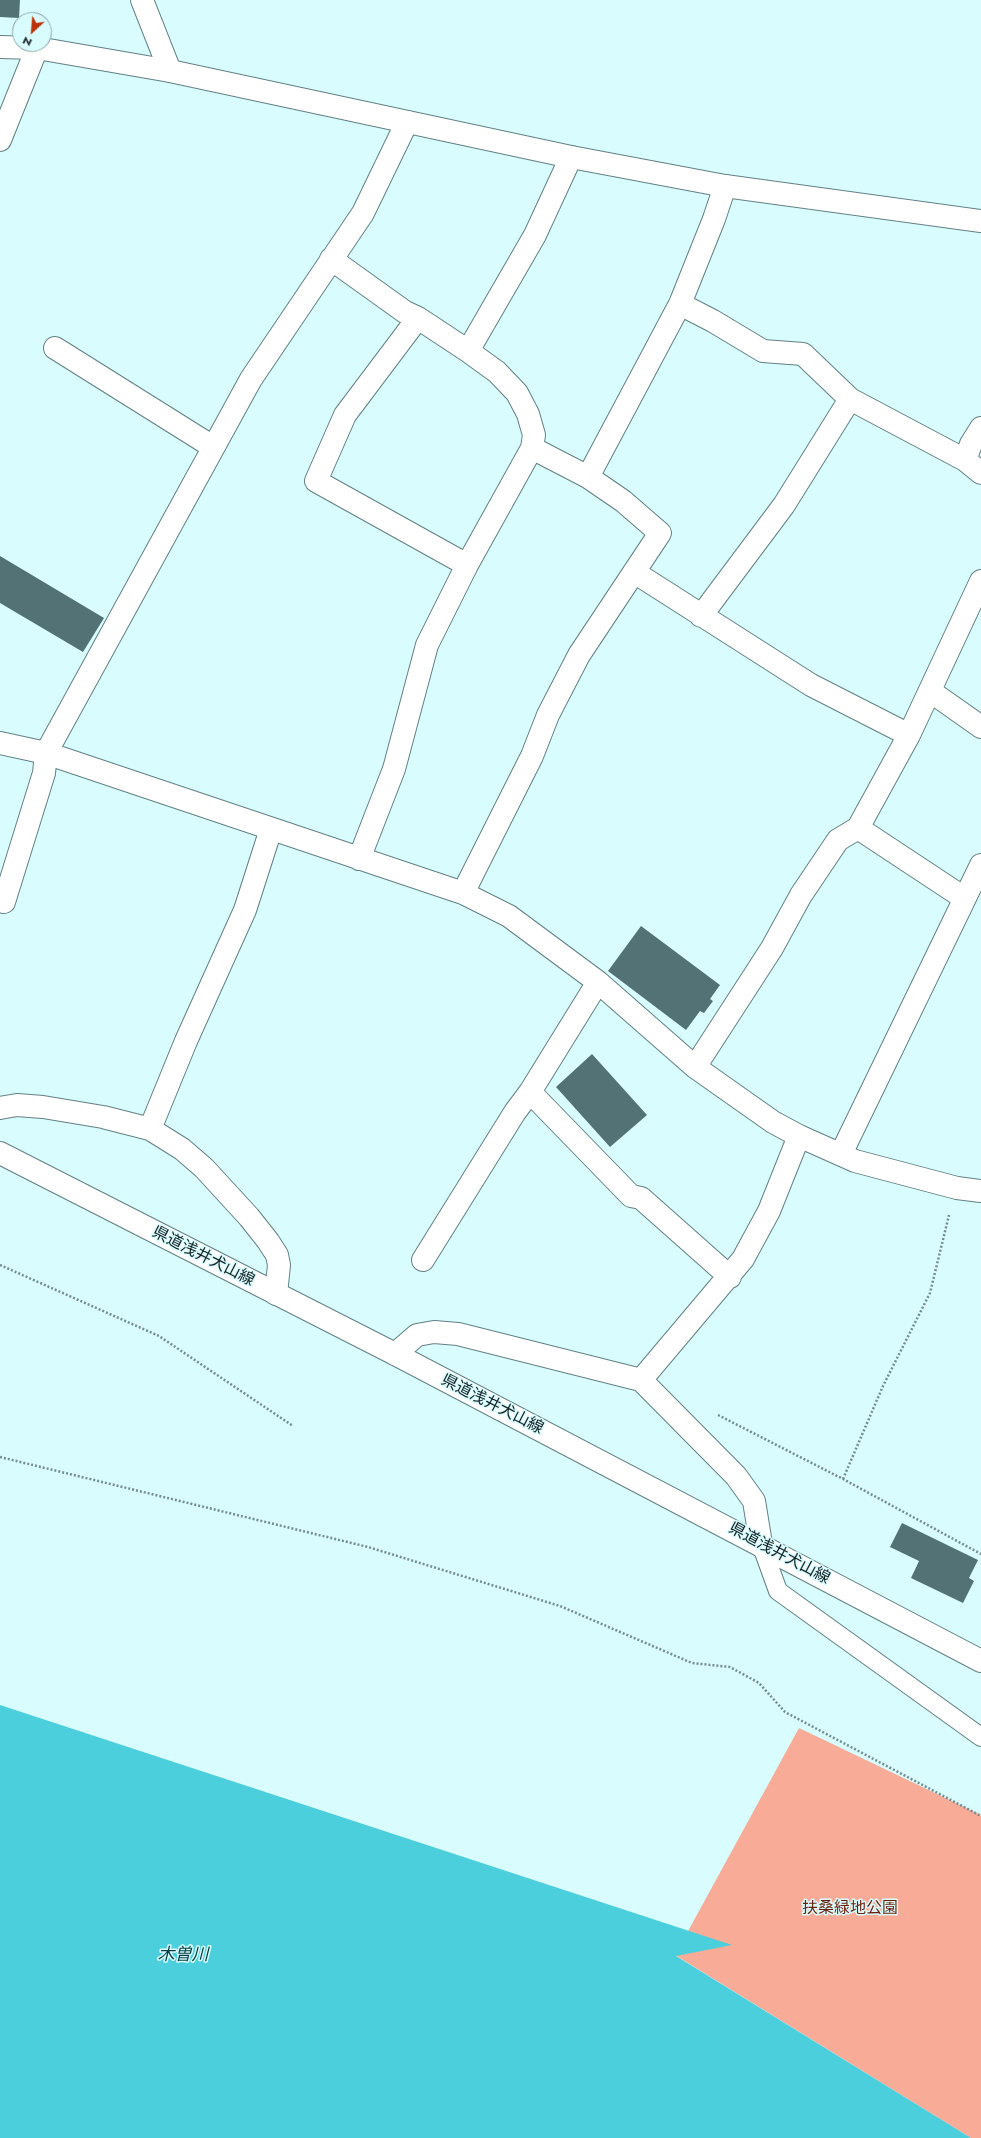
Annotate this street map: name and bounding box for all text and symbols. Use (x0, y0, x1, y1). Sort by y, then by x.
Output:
north arrow (12, 12, 52, 52)
text: N (20, 33, 35, 51)
street label: 県道浅井犬山線 (149, 1223, 257, 1291)
street label: 県道浅井犬山線 (438, 1371, 546, 1439)
street label: 県道浅井犬山線 (725, 1519, 833, 1589)
park label: 扶桑緑地公園 (802, 1899, 898, 1919)
water label: 木曽川 (158, 1946, 208, 1966)

